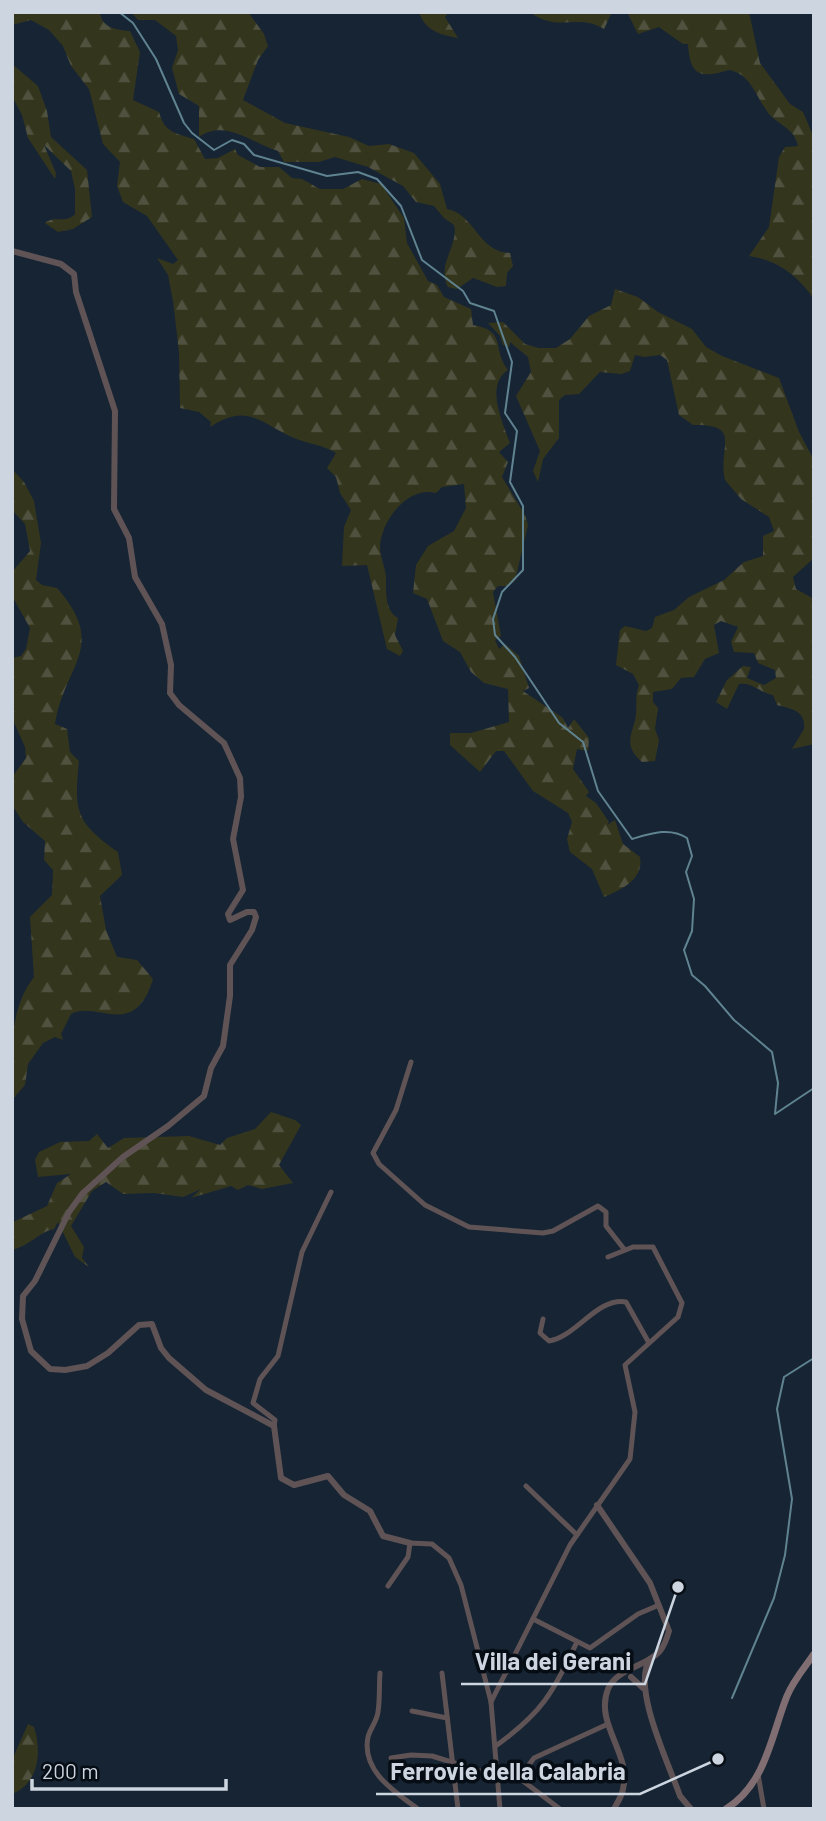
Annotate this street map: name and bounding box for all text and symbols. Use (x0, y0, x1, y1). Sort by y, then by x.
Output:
callout: Villa dei Gerani (461, 1639, 645, 1684)
text: Villa dei Gerani (475, 1646, 631, 1675)
scale bar (32, 1748, 226, 1792)
callout: Ferrovie della Calabria (376, 1749, 640, 1794)
text: Ferrovie della Calabria (390, 1756, 626, 1785)
text: 200 m (42, 1758, 99, 1783)

